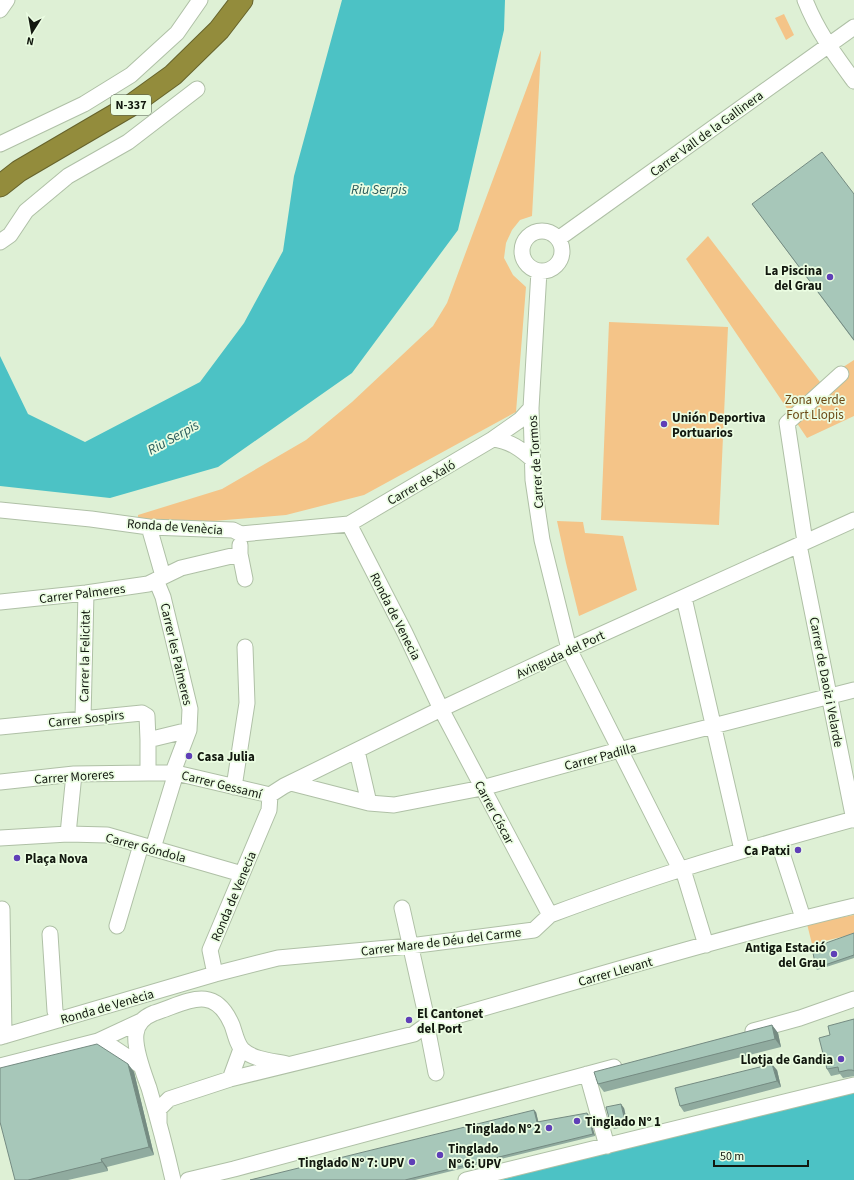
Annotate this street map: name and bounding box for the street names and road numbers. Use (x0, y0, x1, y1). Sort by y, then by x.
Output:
street label: Carrer Vall de la Gallinera (646, 87, 767, 181)
road number: N-337 (111, 95, 151, 115)
street label: Carrer de Tormos (524, 414, 548, 509)
street label: Carrer de Xaló (384, 456, 459, 510)
street label: Ronda de Venècia (126, 515, 224, 539)
street label: Ronda de Venecia (365, 569, 425, 663)
street label: Carrer Palmeres (38, 580, 127, 608)
street label: Carrer les Palmeres (156, 601, 197, 708)
street label: Carrer la Felicitat (75, 609, 95, 702)
street label: Carrer de Daoiz i Velarde (805, 616, 847, 749)
street label: Avinguda del Port (513, 626, 608, 683)
street label: Carrer Sospirs (47, 706, 125, 732)
street label: Carrer Padilla (562, 739, 638, 775)
street label: Carrer Moreres (34, 765, 115, 789)
street label: Carrer Gessamí (180, 766, 265, 804)
street label: Carrer Císcar (470, 778, 519, 848)
street label: Carrer Góndola (103, 829, 188, 867)
street label: Ronda de Venecia (207, 849, 261, 944)
street label: Carrer Mare de Déu del Carme (360, 923, 522, 961)
street label: Carrer Llevant (576, 953, 655, 991)
street label: Ronda de Venècia (59, 985, 156, 1029)

